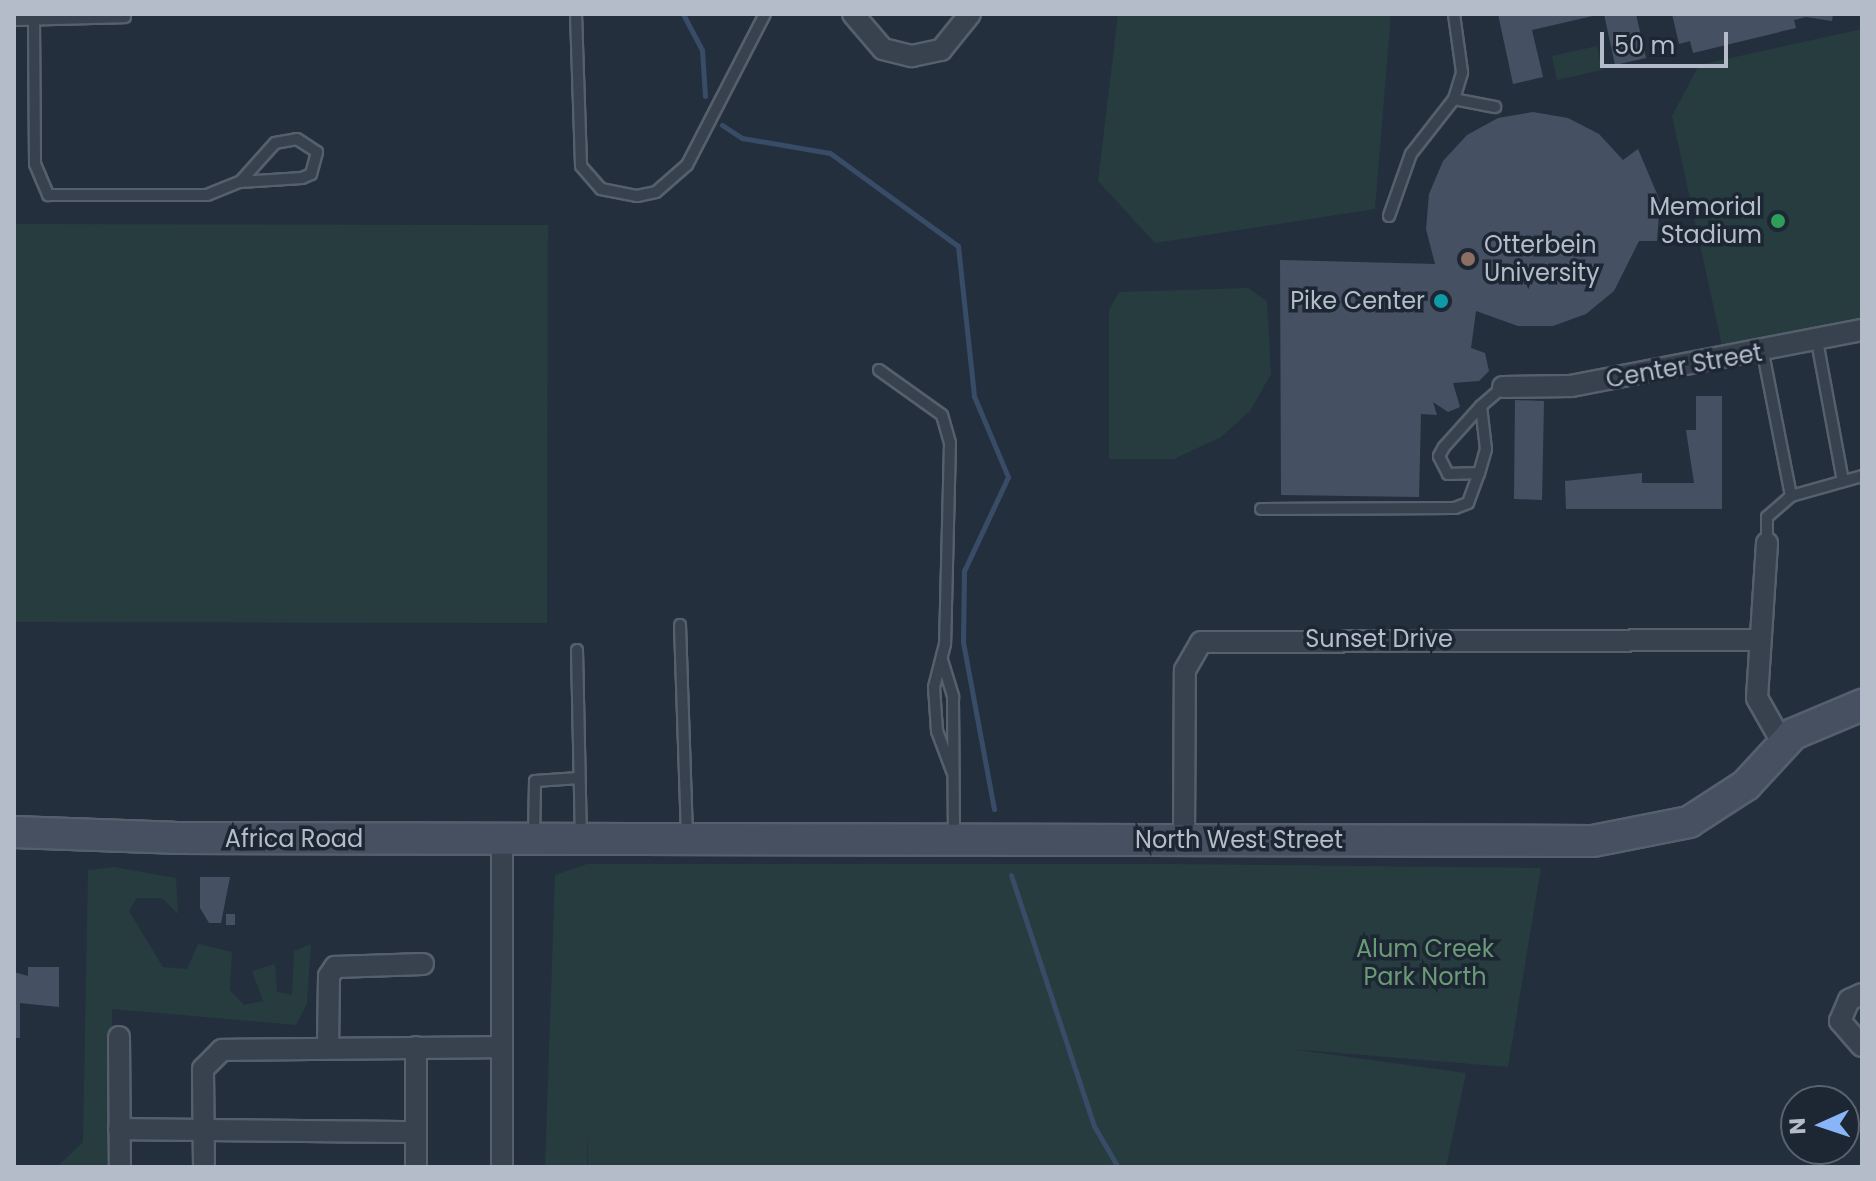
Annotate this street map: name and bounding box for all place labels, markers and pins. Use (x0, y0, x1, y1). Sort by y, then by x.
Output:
place label: Memorial Stadium (1649, 193, 1762, 249)
marker: Memorial Stadium (1769, 212, 1787, 230)
place label: Otterbein University (1484, 231, 1599, 287)
marker: Otterbein University (1459, 250, 1477, 268)
place label: Pike Center (1290, 287, 1425, 315)
marker: Pike Center (1432, 292, 1450, 310)

